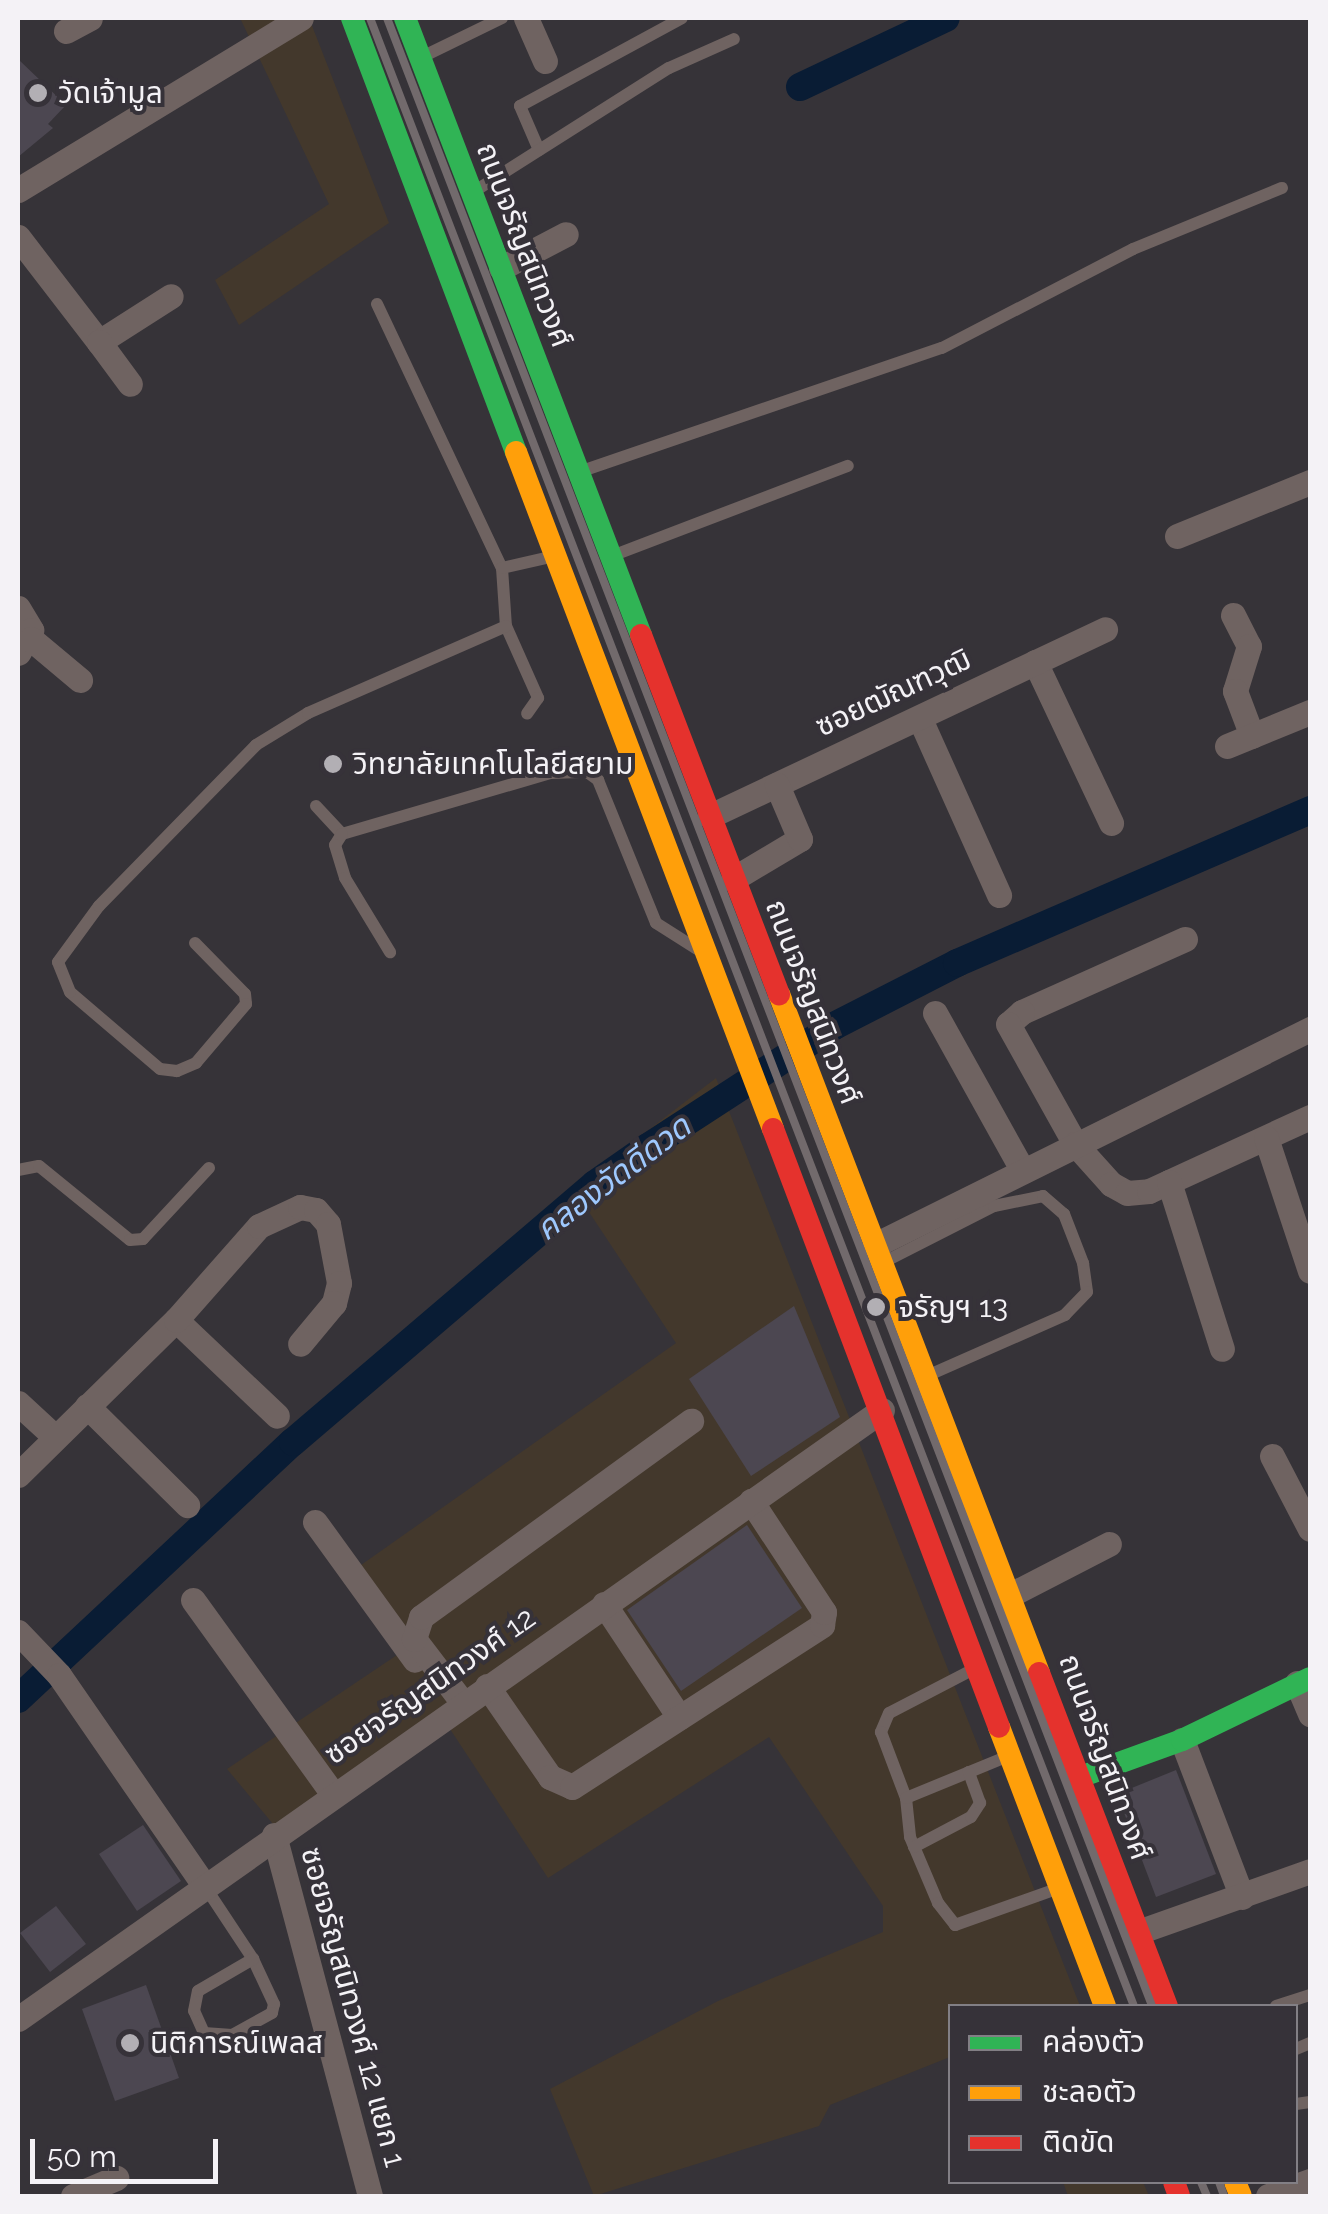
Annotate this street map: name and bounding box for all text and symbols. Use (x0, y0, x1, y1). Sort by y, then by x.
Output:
place label: วัดเจ้ามูล (58, 75, 163, 111)
marker: วัดเจ้ามูล (27, 82, 49, 104)
street label: ถนนจรัญสนิทวงศ์ (468, 138, 580, 352)
street label: ซอยฒัณฑวุฒิ (810, 641, 976, 745)
place label: วิทยาลัยเทคโนโลยีสยาม (353, 746, 633, 782)
marker: วิทยาลัยเทคโนโลยีสยาม (322, 753, 344, 775)
street label: ถนนจรัญสนิทวงศ์ (757, 895, 869, 1109)
water label: คลองวัดดีดวด (528, 1107, 698, 1249)
place label: จรัญฯ 13 (898, 1289, 1008, 1325)
marker: จรัญฯ 13 (863, 1294, 889, 1320)
street label: ซอยจรัญสนิทวงศ์ 12 (318, 1600, 542, 1772)
street label: ถนนจรัญสนิทวงศ์ (1051, 1649, 1159, 1865)
street label: ซอยจรัญสนิทวงศ์ 12 แยก 1 (293, 1843, 413, 2171)
legend (948, 2004, 1298, 2184)
text: คล่องตัว (1042, 2024, 1145, 2059)
place label: นิติการณ์เพลส (150, 2025, 323, 2061)
marker: นิติการณ์เพลส (119, 2032, 141, 2054)
text: ชะลอตัว (1042, 2074, 1137, 2109)
scale bar (35, 2119, 222, 2181)
text: ติดขัด (1042, 2124, 1114, 2159)
text: 50 m (47, 2139, 117, 2174)

